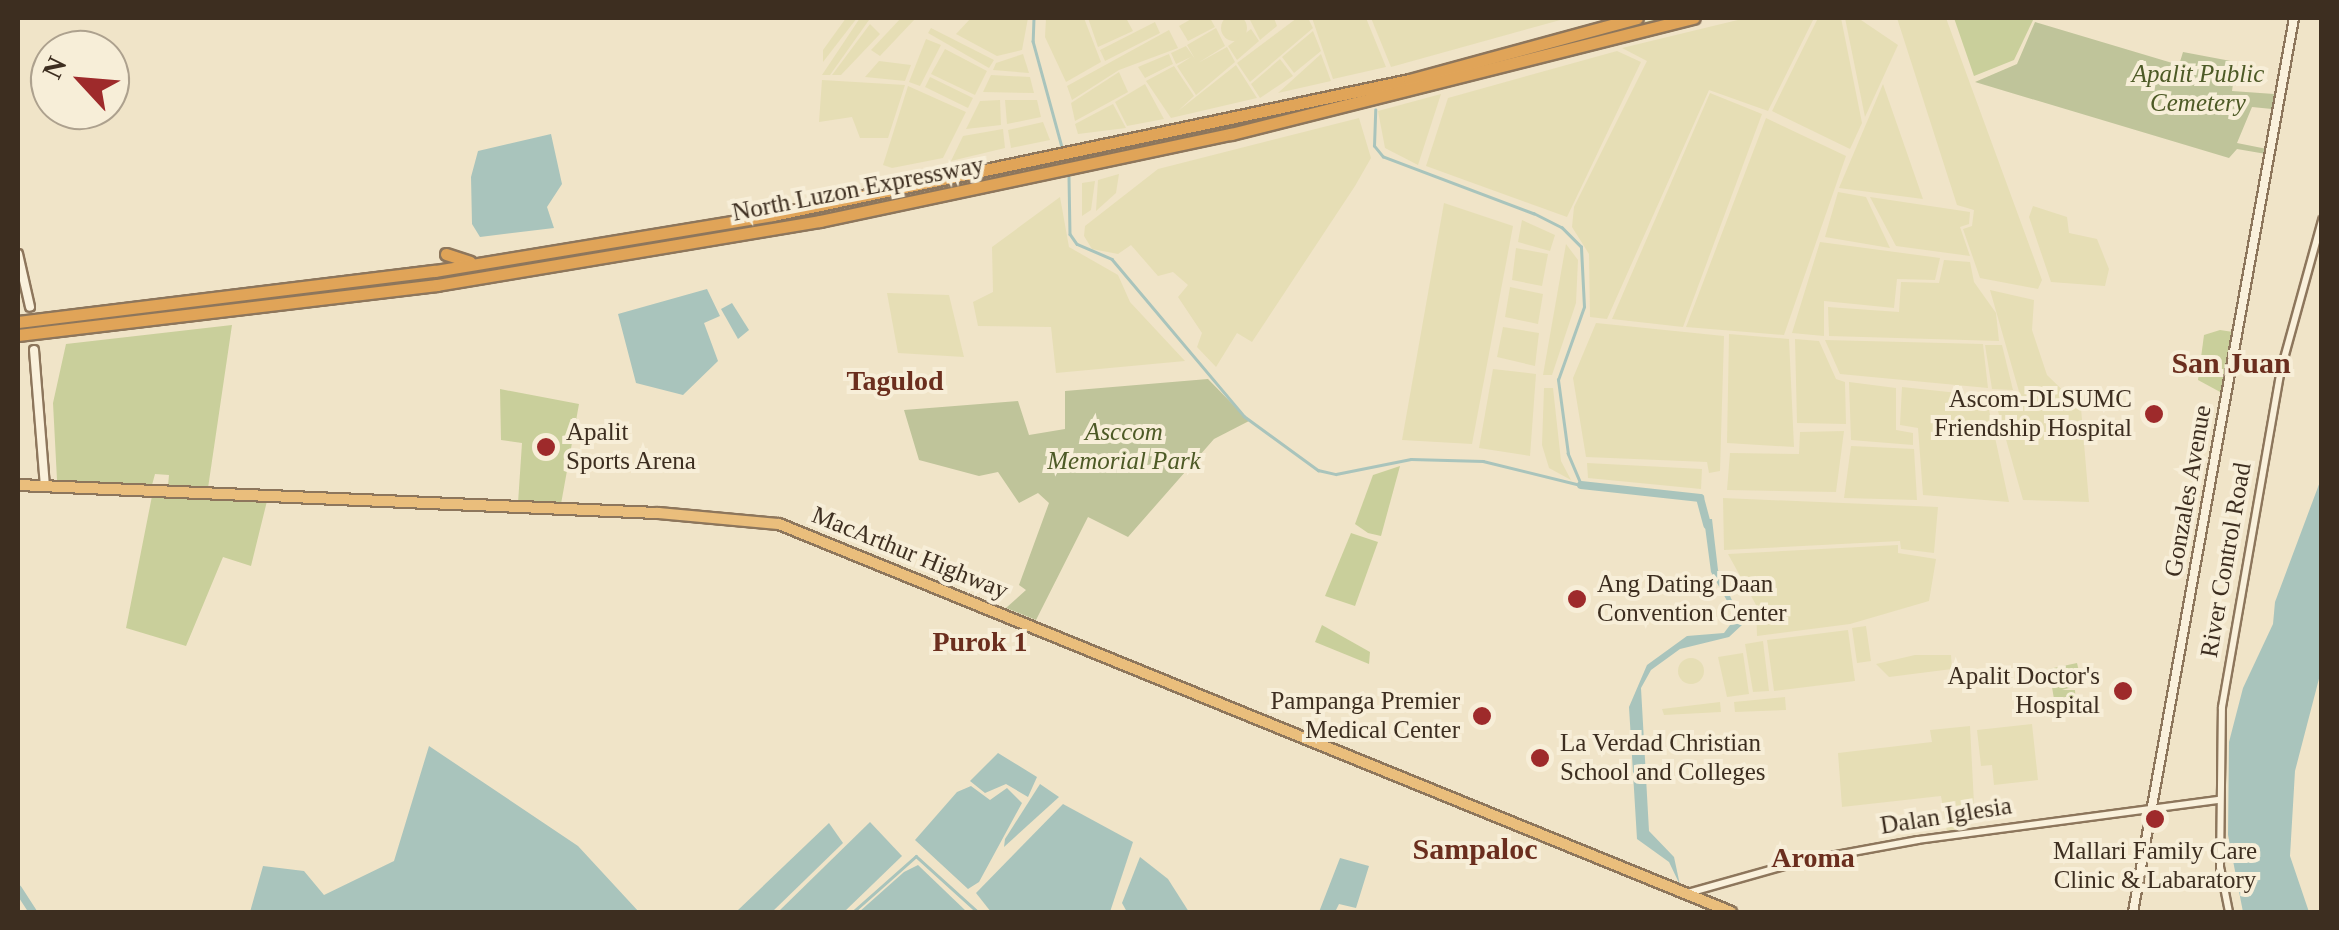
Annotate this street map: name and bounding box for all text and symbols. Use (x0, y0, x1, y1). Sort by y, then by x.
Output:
north arrow (30, 30, 130, 130)
text: N (36, 52, 73, 83)
park label: Apalit Public Cemetery (2132, 60, 2264, 119)
street label: North Luzon Expressway (730, 150, 986, 228)
district label: San Juan (2171, 345, 2291, 381)
district label: Tagulod (846, 364, 944, 398)
place label: Ascom-DLSUMC Friendship Hospital (1934, 385, 2132, 444)
marker: Ascom-DLSUMC Friendship Hospital (2141, 401, 2167, 427)
street label: Gonzales Avenue (2158, 402, 2218, 580)
place label: Apalit Sports Arena (566, 418, 697, 477)
park label: Asccom Memorial Park (1047, 418, 1201, 477)
marker: Apalit Sports Arena (535, 436, 557, 458)
street label: River Control Road (2194, 460, 2258, 660)
street label: MacArthur Highway (808, 500, 1012, 606)
place label: Ang Dating Daan Convention Center (1597, 570, 1787, 629)
marker: Ang Dating Daan Convention Center (1566, 588, 1588, 610)
district label: Purok 1 (932, 625, 1028, 659)
place label: Apalit Doctor's Hospital (1948, 662, 2100, 721)
marker: Apalit Doctor's Hospital (2110, 678, 2136, 704)
place label: Pampanga Premier Medical Center (1270, 687, 1460, 746)
marker: Pampanga Premier Medical Center (1469, 703, 1495, 729)
place label: La Verdad Christian School and Colleges (1560, 729, 1766, 788)
marker: La Verdad Christian School and Colleges (1529, 747, 1551, 769)
street label: Dalan Iglesia (1878, 791, 2014, 841)
marker: Mallari Family Care Clinic & Labaratory (2142, 806, 2168, 832)
district label: Sampaloc (1412, 831, 1538, 867)
place label: Mallari Family Care Clinic & Labaratory (2053, 837, 2257, 896)
district label: Aroma (1771, 841, 1855, 875)

